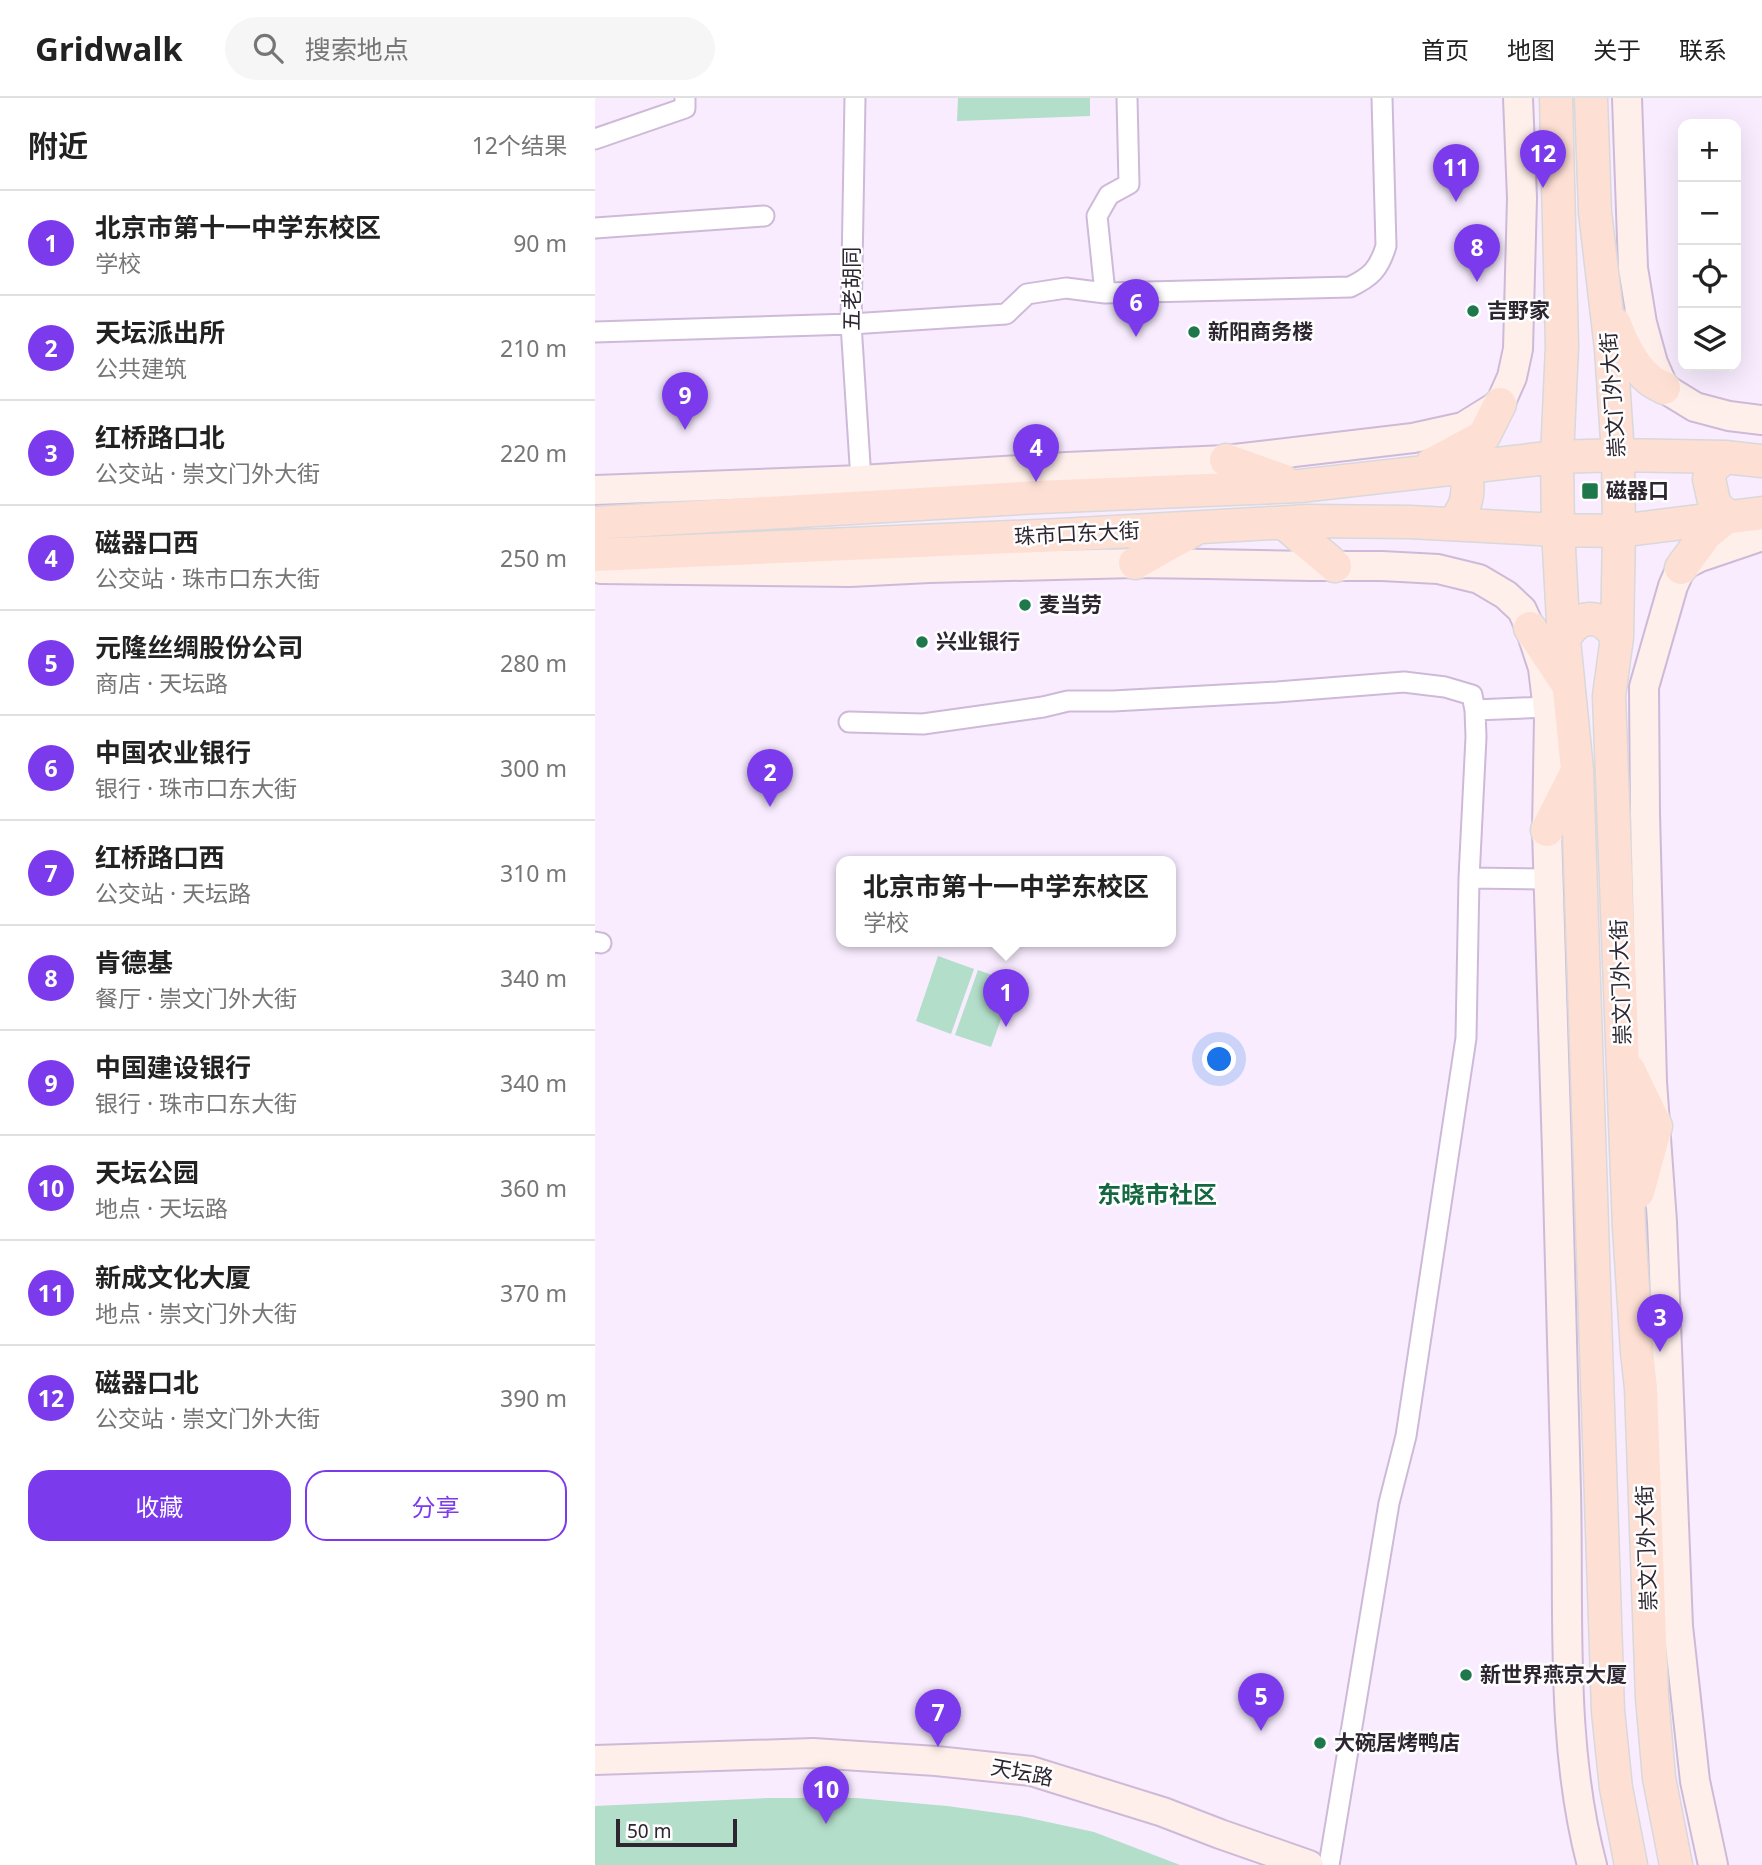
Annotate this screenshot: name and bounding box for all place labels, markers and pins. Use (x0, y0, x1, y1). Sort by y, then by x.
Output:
pin: 12 (1520, 130, 1566, 188)
pin: 11 (1433, 144, 1479, 202)
pin: 8 (1454, 224, 1500, 282)
pin: 6 (1113, 279, 1159, 337)
place label: 吉野家 (1487, 296, 1550, 324)
marker: 吉野家 (1465, 303, 1481, 319)
place label: 新阳商务楼 (1208, 317, 1313, 345)
marker: 新阳商务楼 (1186, 324, 1202, 340)
pin: 9 (662, 372, 708, 430)
pin: 4 (1013, 424, 1059, 482)
place label: 磁器口 (1606, 476, 1669, 504)
marker: 磁器口 (1580, 481, 1600, 501)
place label: 麦当劳 (1039, 590, 1102, 618)
marker: 麦当劳 (1017, 597, 1033, 613)
place label: 兴业银行 (936, 627, 1020, 655)
marker: 兴业银行 (914, 634, 930, 650)
pin: 2 (747, 749, 793, 807)
pin: 1 (983, 969, 1029, 1027)
pin: 3 (1637, 1294, 1683, 1352)
place label: 新世界燕京大厦 (1480, 1660, 1627, 1688)
marker: 新世界燕京大厦 (1458, 1667, 1474, 1683)
pin: 5 (1238, 1673, 1284, 1731)
pin: 7 (915, 1689, 961, 1747)
place label: 大碗居烤鸭店 (1334, 1728, 1460, 1756)
marker: 大碗居烤鸭店 (1312, 1735, 1328, 1751)
pin: 10 (803, 1766, 849, 1824)

